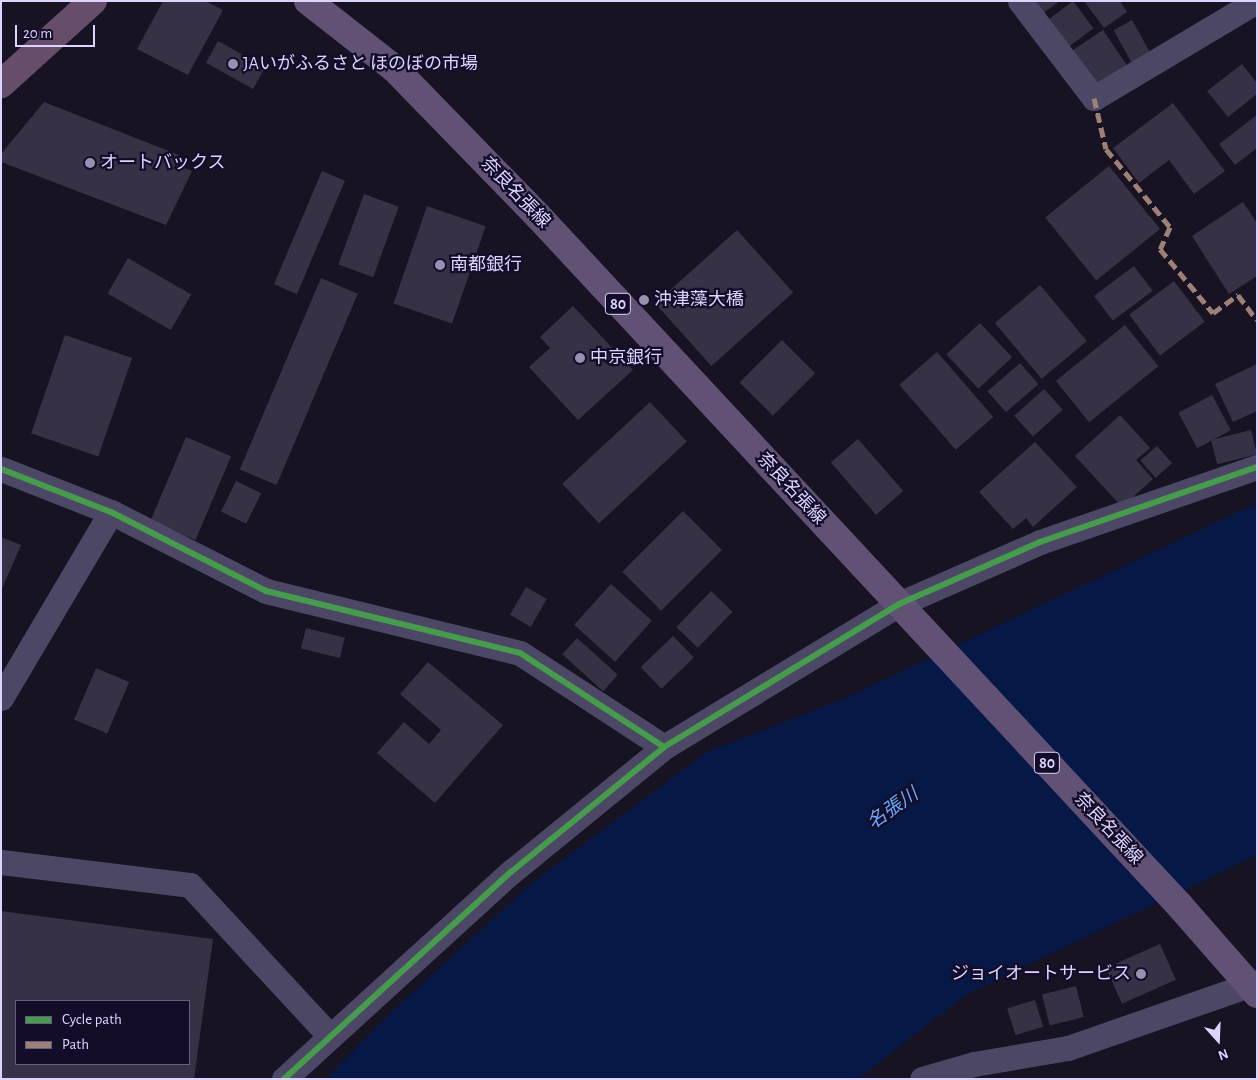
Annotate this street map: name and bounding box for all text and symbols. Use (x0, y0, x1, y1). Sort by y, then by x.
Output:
scale bar (18, 15, 98, 47)
text: 20 m (23, 26, 52, 41)
place label: JAいがふるさと ほのぼの市場 (243, 53, 478, 75)
marker: JAいがふるさと ほのぼの市場 (227, 58, 239, 70)
place label: オートバックス (100, 152, 226, 174)
street label: 奈良名張線 (476, 153, 554, 233)
marker: オートバックス (84, 157, 96, 169)
place label: 南都銀行 (450, 254, 522, 276)
marker: 南都銀行 (434, 259, 446, 271)
place label: 沖津藻大橋 (654, 289, 744, 311)
road number: 80 (604, 290, 632, 318)
marker: 沖津藻大橋 (638, 294, 650, 306)
place label: 中京銀行 (590, 347, 662, 369)
marker: 中京銀行 (574, 352, 586, 364)
street label: 奈良名張線 (752, 449, 830, 529)
road number: 80 (1033, 750, 1061, 776)
water label: 名張川 (863, 783, 923, 835)
street label: 奈良名張線 (1069, 789, 1147, 869)
place label: ジョイオートサービス (951, 963, 1131, 985)
marker: ジョイオートサービス (1135, 968, 1147, 980)
legend (15, 1000, 190, 1065)
text: Cycle path (62, 1012, 122, 1027)
north arrow (1193, 1015, 1243, 1065)
text: Path (62, 1037, 89, 1052)
text: N (1216, 1046, 1230, 1062)

